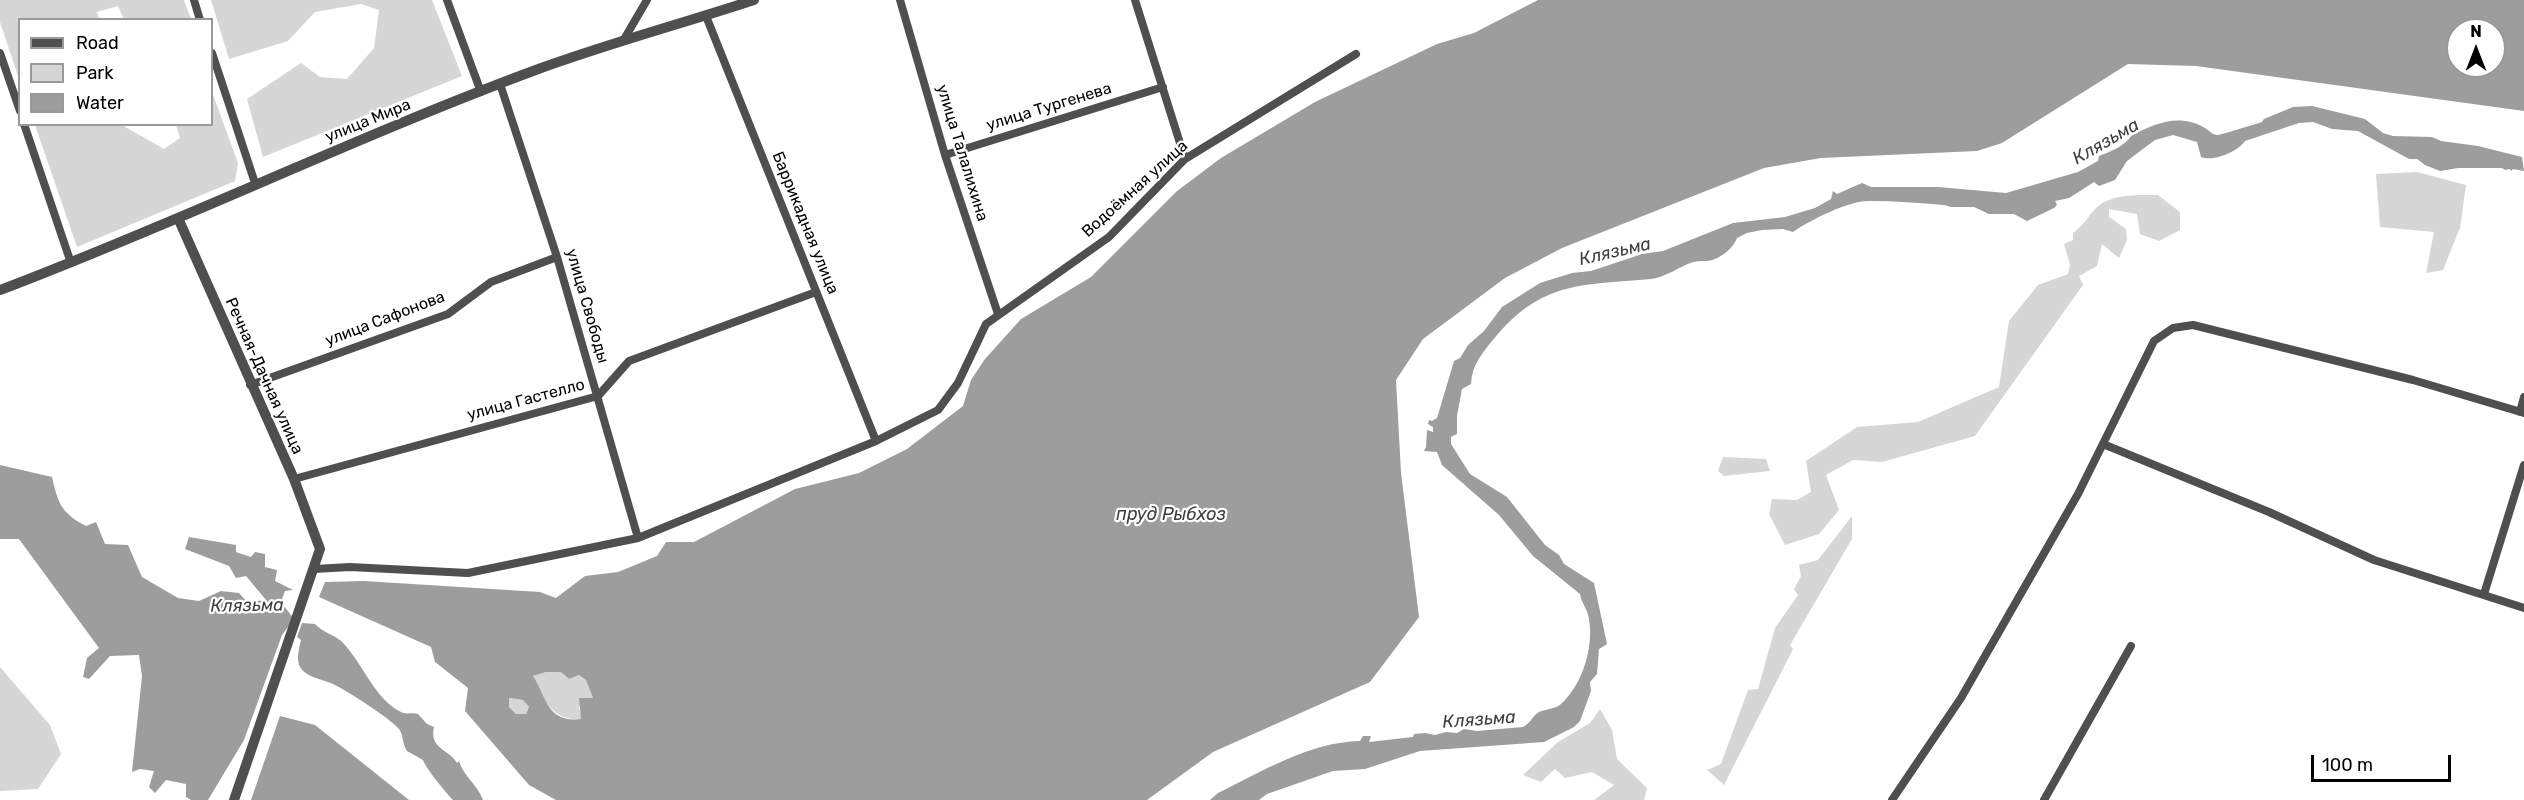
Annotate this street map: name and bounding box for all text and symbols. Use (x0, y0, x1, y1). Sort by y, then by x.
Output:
legend (18, 18, 213, 126)
north arrow (2446, 18, 2506, 78)
text: N (2470, 22, 2482, 41)
text: Road (76, 32, 119, 54)
text: Park (76, 62, 113, 84)
street label: улица Тургенева (984, 79, 1114, 135)
street label: улица Талалихина (932, 82, 992, 224)
text: Water (76, 92, 124, 114)
street label: улица Мира (322, 95, 414, 147)
water label: Клязьма (2069, 114, 2143, 170)
street label: Водоёмная улица (1078, 136, 1192, 242)
street label: Баррикадная улица (768, 149, 842, 297)
water label: Клязьма (1577, 233, 1653, 271)
street label: улица Свободы (561, 247, 613, 365)
street label: улица Сафонова (322, 287, 448, 351)
street label: Речная-Дачная улица (221, 295, 307, 457)
street label: улица Гастелло (465, 375, 587, 425)
water label: пруд Рыбхоз (1116, 504, 1226, 526)
water label: Клязьма (210, 595, 284, 617)
water label: Клязьма (1442, 707, 1516, 733)
scale bar (2314, 743, 2454, 781)
text: 100 m (2322, 754, 2373, 776)

